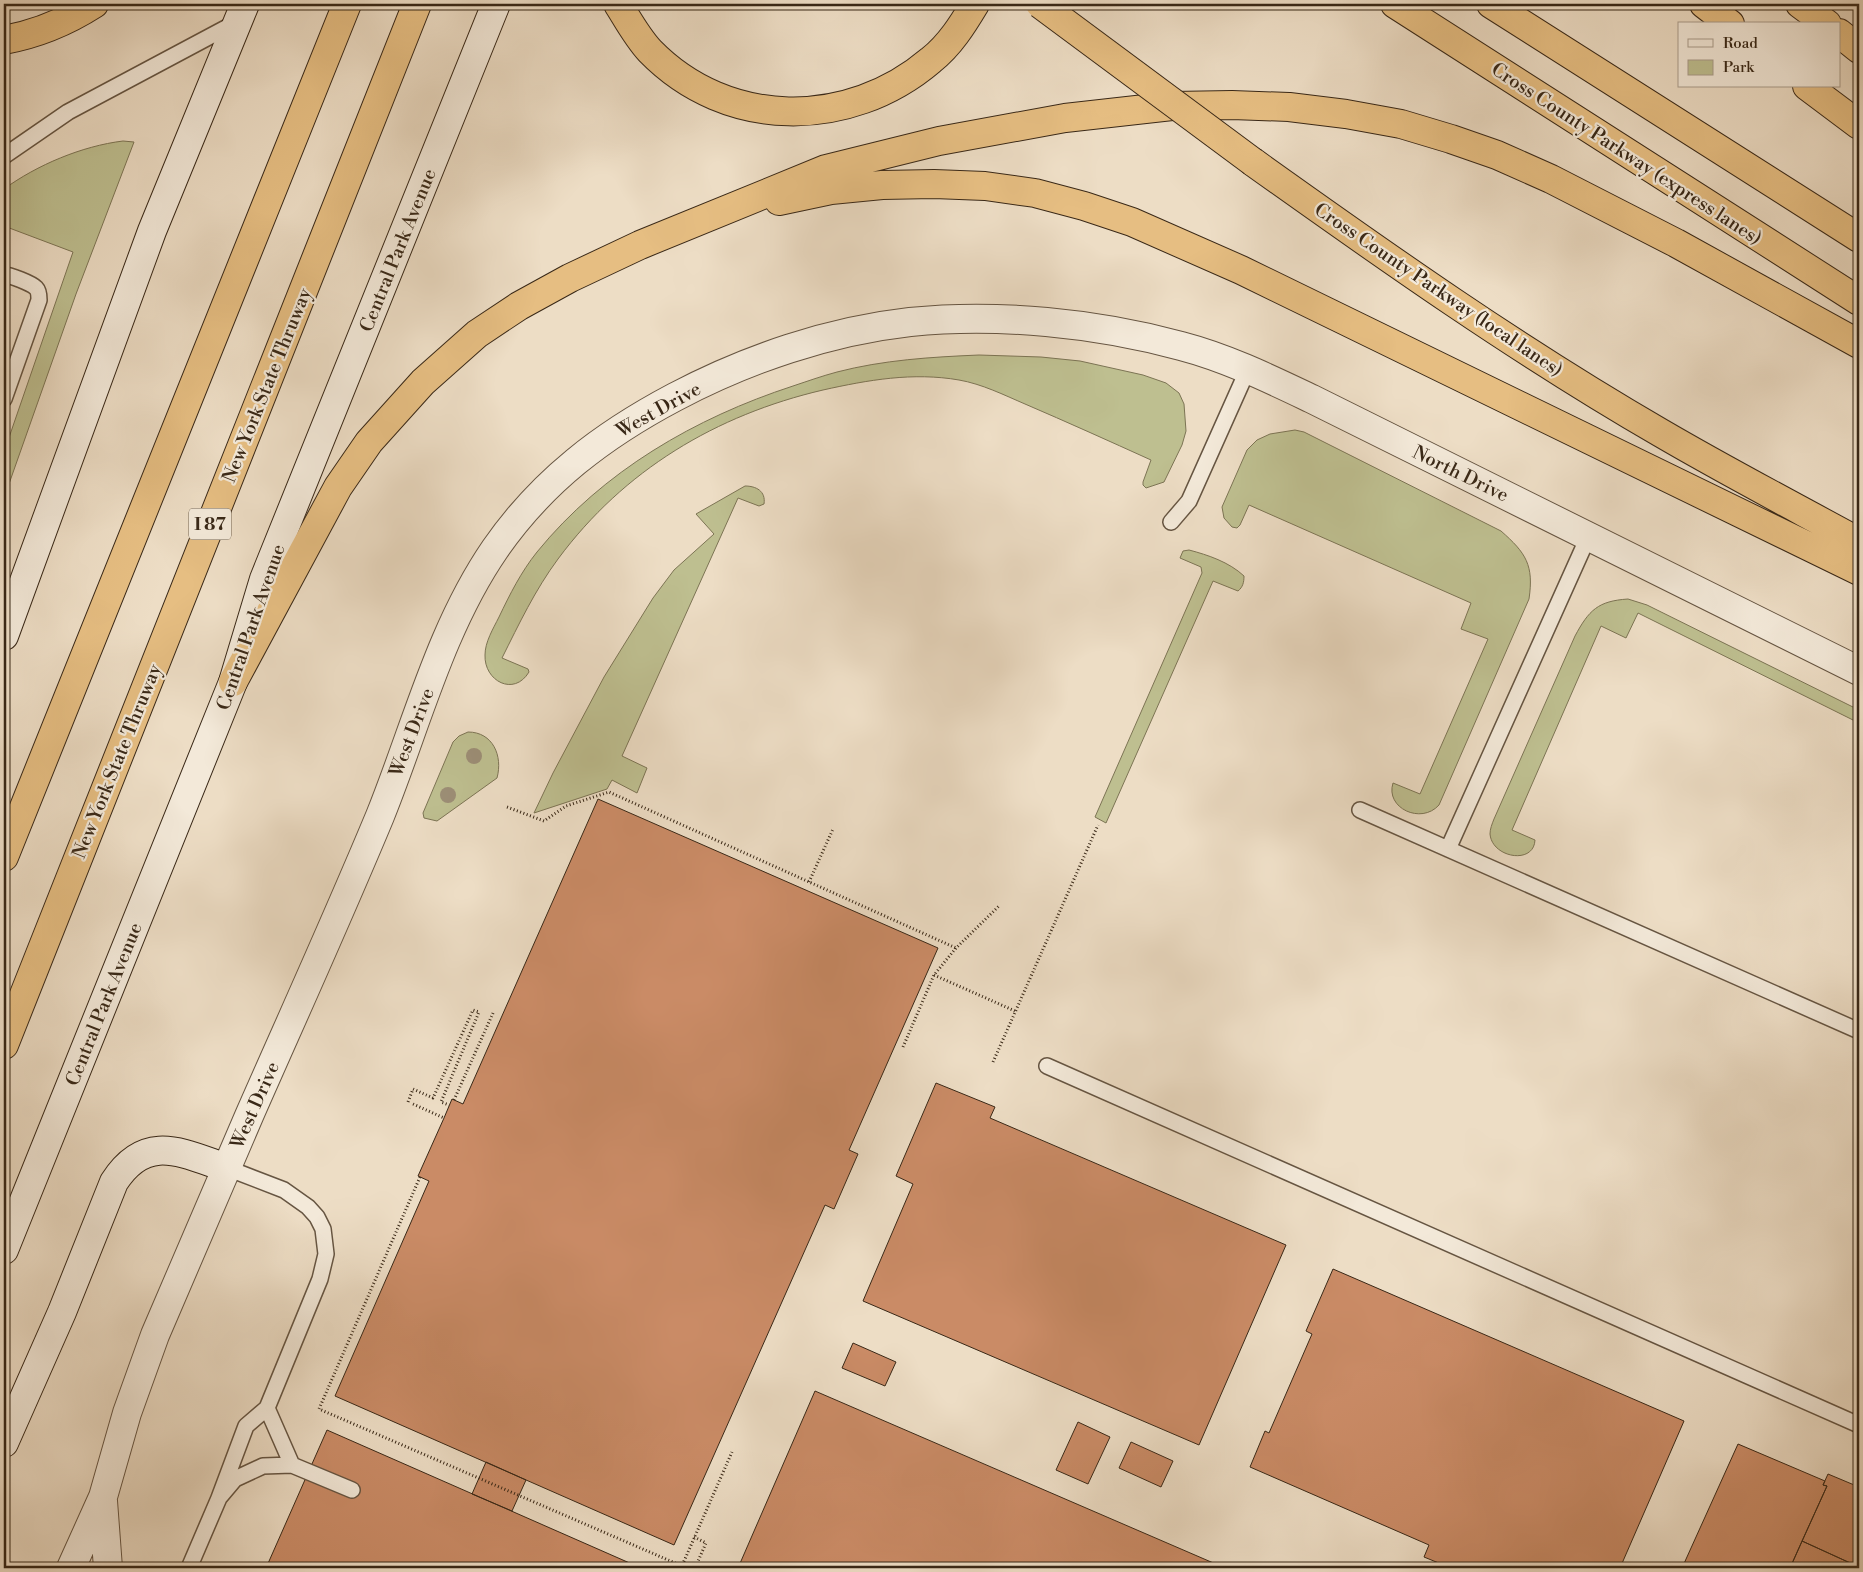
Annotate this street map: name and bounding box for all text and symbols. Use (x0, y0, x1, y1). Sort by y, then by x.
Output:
legend (1678, 22, 1840, 88)
text: Road (1723, 34, 1758, 53)
street label: Cross County Parkway (express lanes) (1487, 57, 1767, 249)
street label: Central Park Avenue (354, 165, 442, 336)
street label: Cross County Parkway (local lanes) (1310, 198, 1567, 382)
street label: New York State Thruway (217, 284, 317, 486)
street label: West Drive (611, 377, 705, 443)
street label: North Drive (1409, 440, 1513, 507)
road number: I 87 (189, 508, 231, 540)
street label: Central Park Avenue (211, 541, 291, 714)
street label: New York State Thruway (67, 660, 167, 862)
street label: West Drive (384, 685, 440, 781)
street label: Central Park Avenue (60, 919, 148, 1090)
street label: West Drive (225, 1058, 285, 1154)

